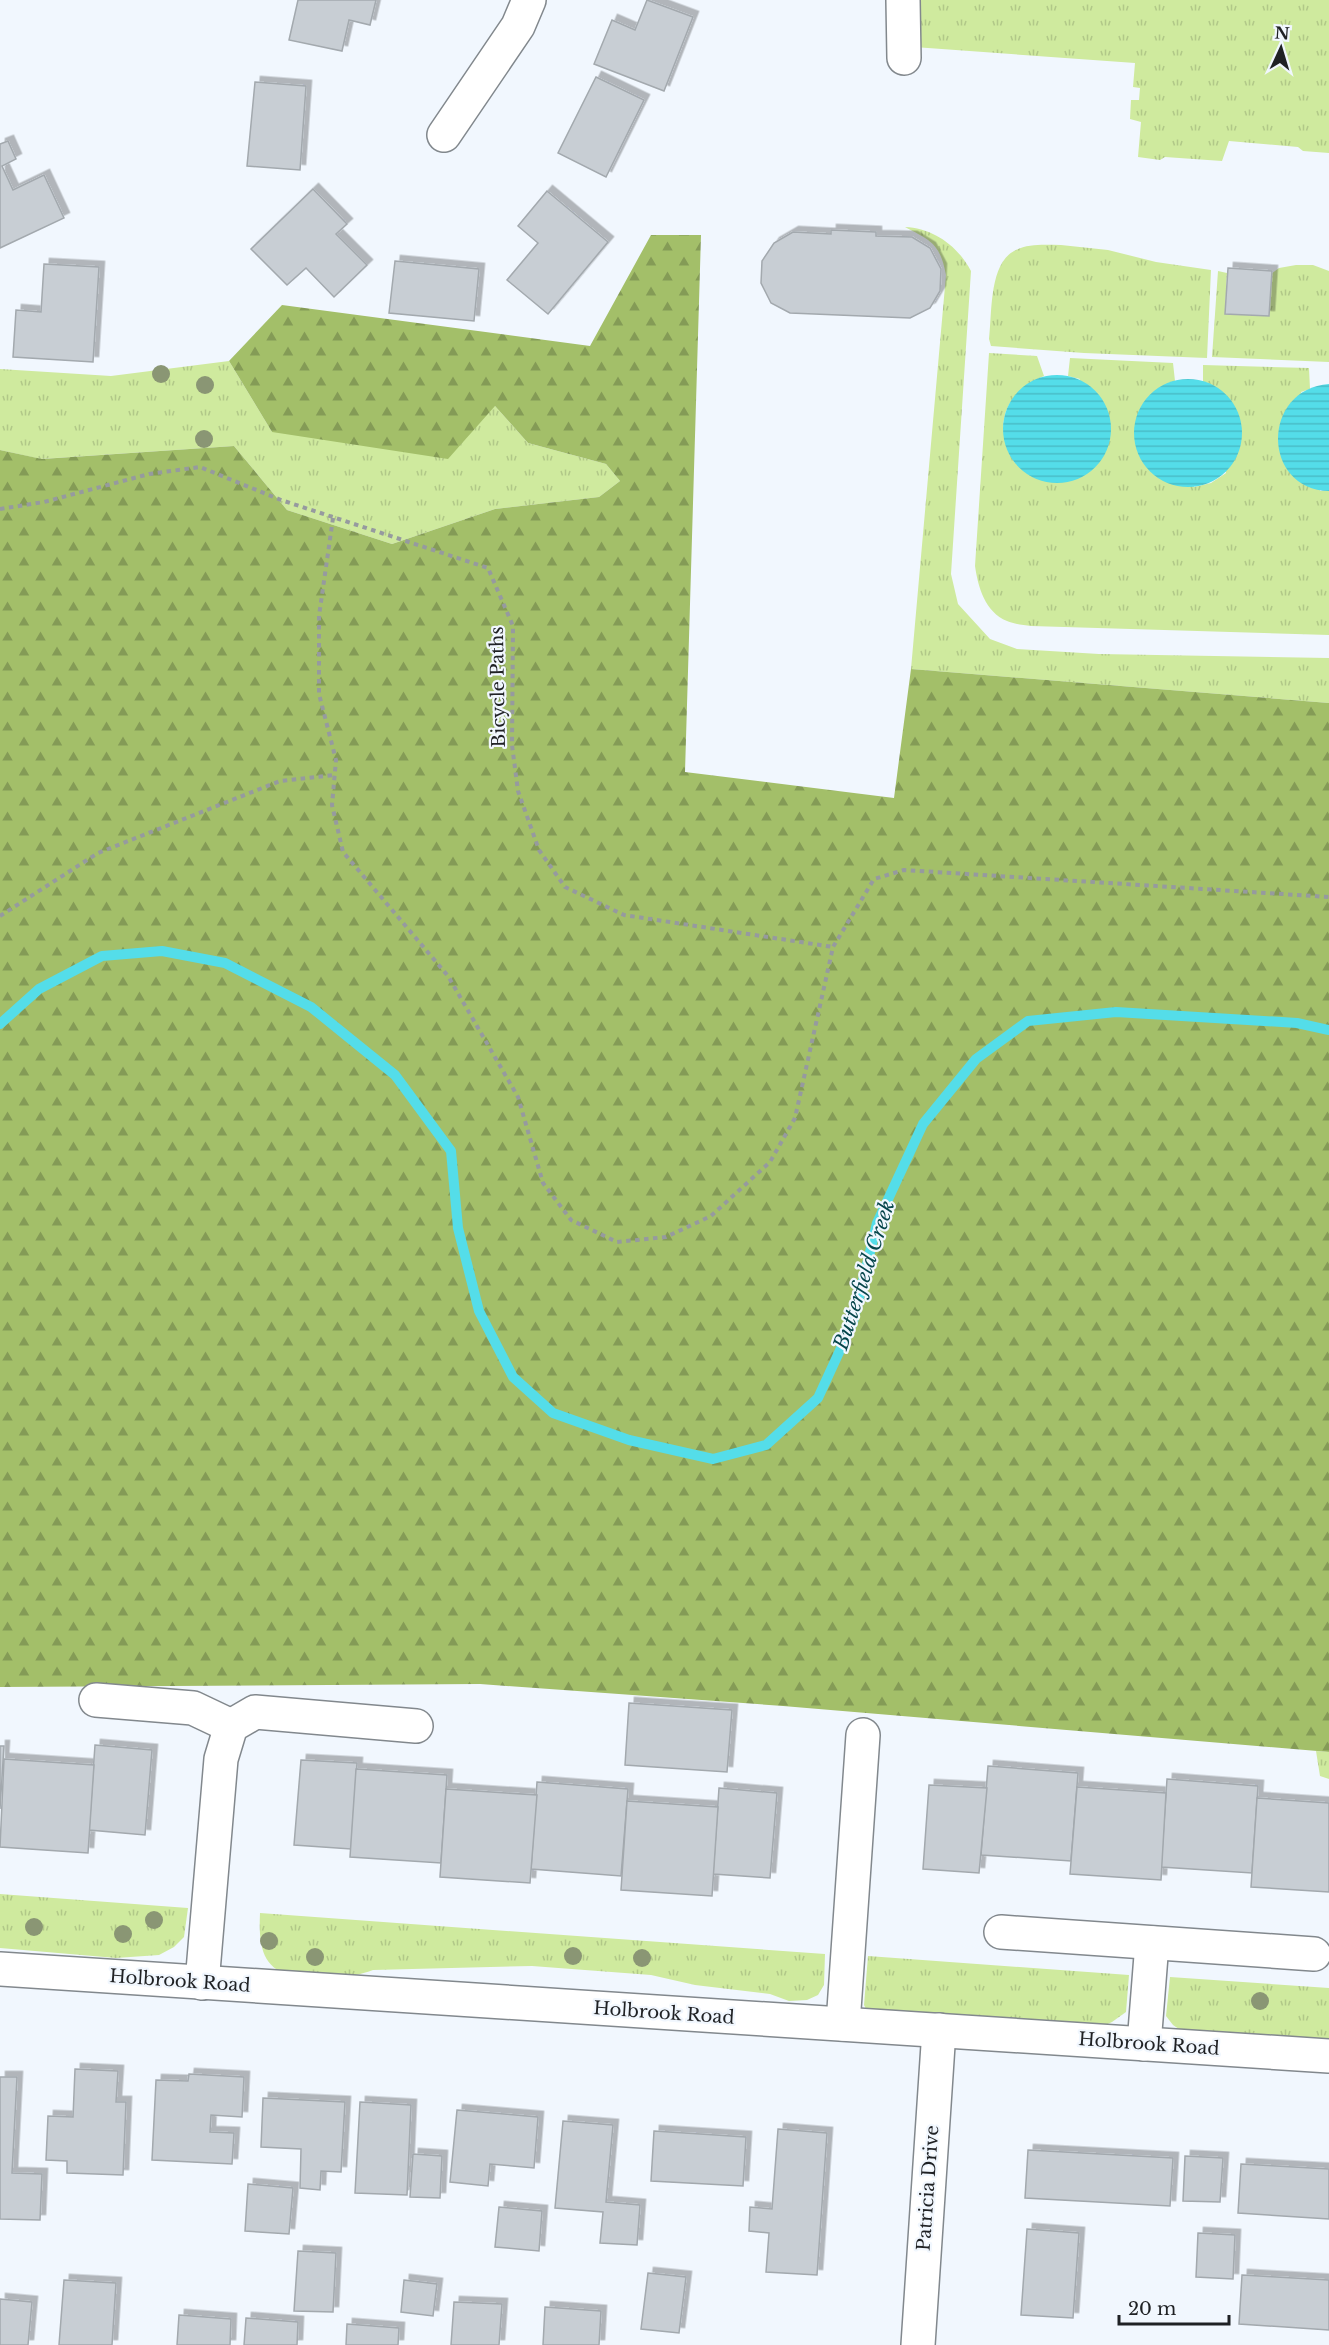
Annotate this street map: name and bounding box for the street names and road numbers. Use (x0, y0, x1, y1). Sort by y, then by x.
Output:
street label: Bicycle Paths (486, 626, 510, 748)
street label: Holbrook Road (109, 1965, 251, 1997)
street label: Holbrook Road (593, 1997, 735, 2029)
street label: Holbrook Road (1078, 2028, 1220, 2060)
street label: Patricia Drive (913, 2124, 943, 2252)

